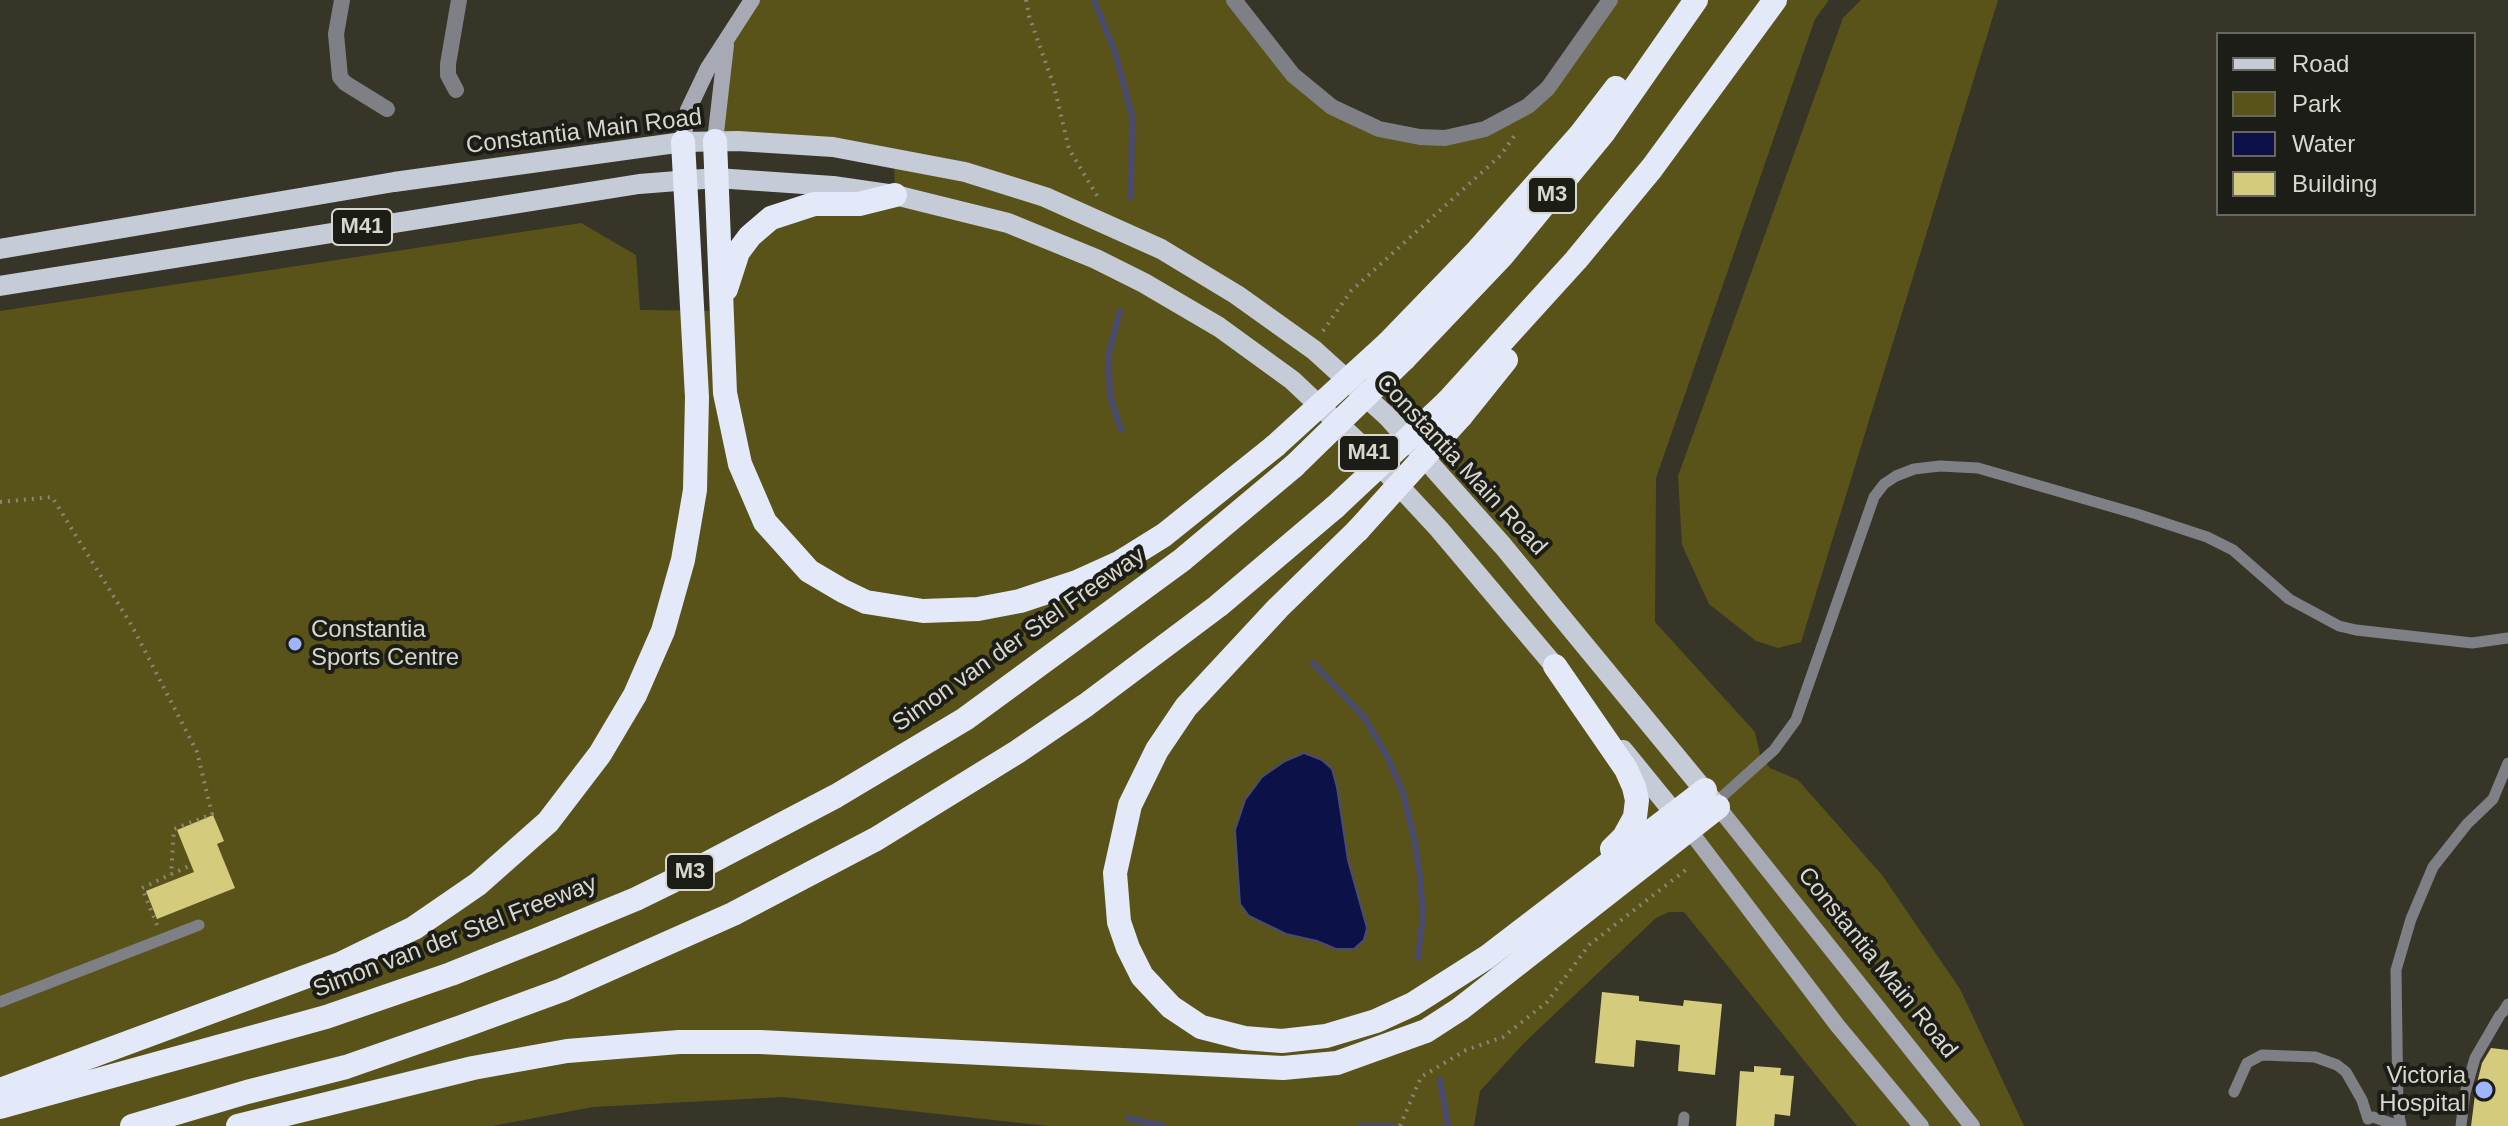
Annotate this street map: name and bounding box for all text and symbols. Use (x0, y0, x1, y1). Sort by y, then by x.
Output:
legend (2216, 32, 2476, 216)
text: Road (2292, 50, 2349, 77)
text: Park (2292, 90, 2341, 117)
street label: Constantia Main Road (464, 103, 704, 161)
text: Water (2292, 130, 2355, 157)
text: Building (2292, 170, 2377, 197)
road number: M3 (1528, 177, 1576, 213)
road number: M41 (332, 209, 392, 245)
street label: Constantia Main Road (1369, 368, 1553, 562)
road number: M41 (1339, 435, 1399, 471)
street label: Simon van der Stel Freeway (887, 542, 1151, 738)
place label: Constantia Sports Centre (311, 616, 459, 672)
marker: Constantia Sports Centre (286, 635, 304, 653)
road number: M3 (666, 854, 714, 890)
street label: Constantia Main Road (1791, 862, 1963, 1064)
street label: Simon van der Stel Freeway (309, 870, 601, 1004)
place label: Victoria Hospital (2379, 1062, 2466, 1118)
marker: Victoria Hospital (2473, 1079, 2495, 1101)

